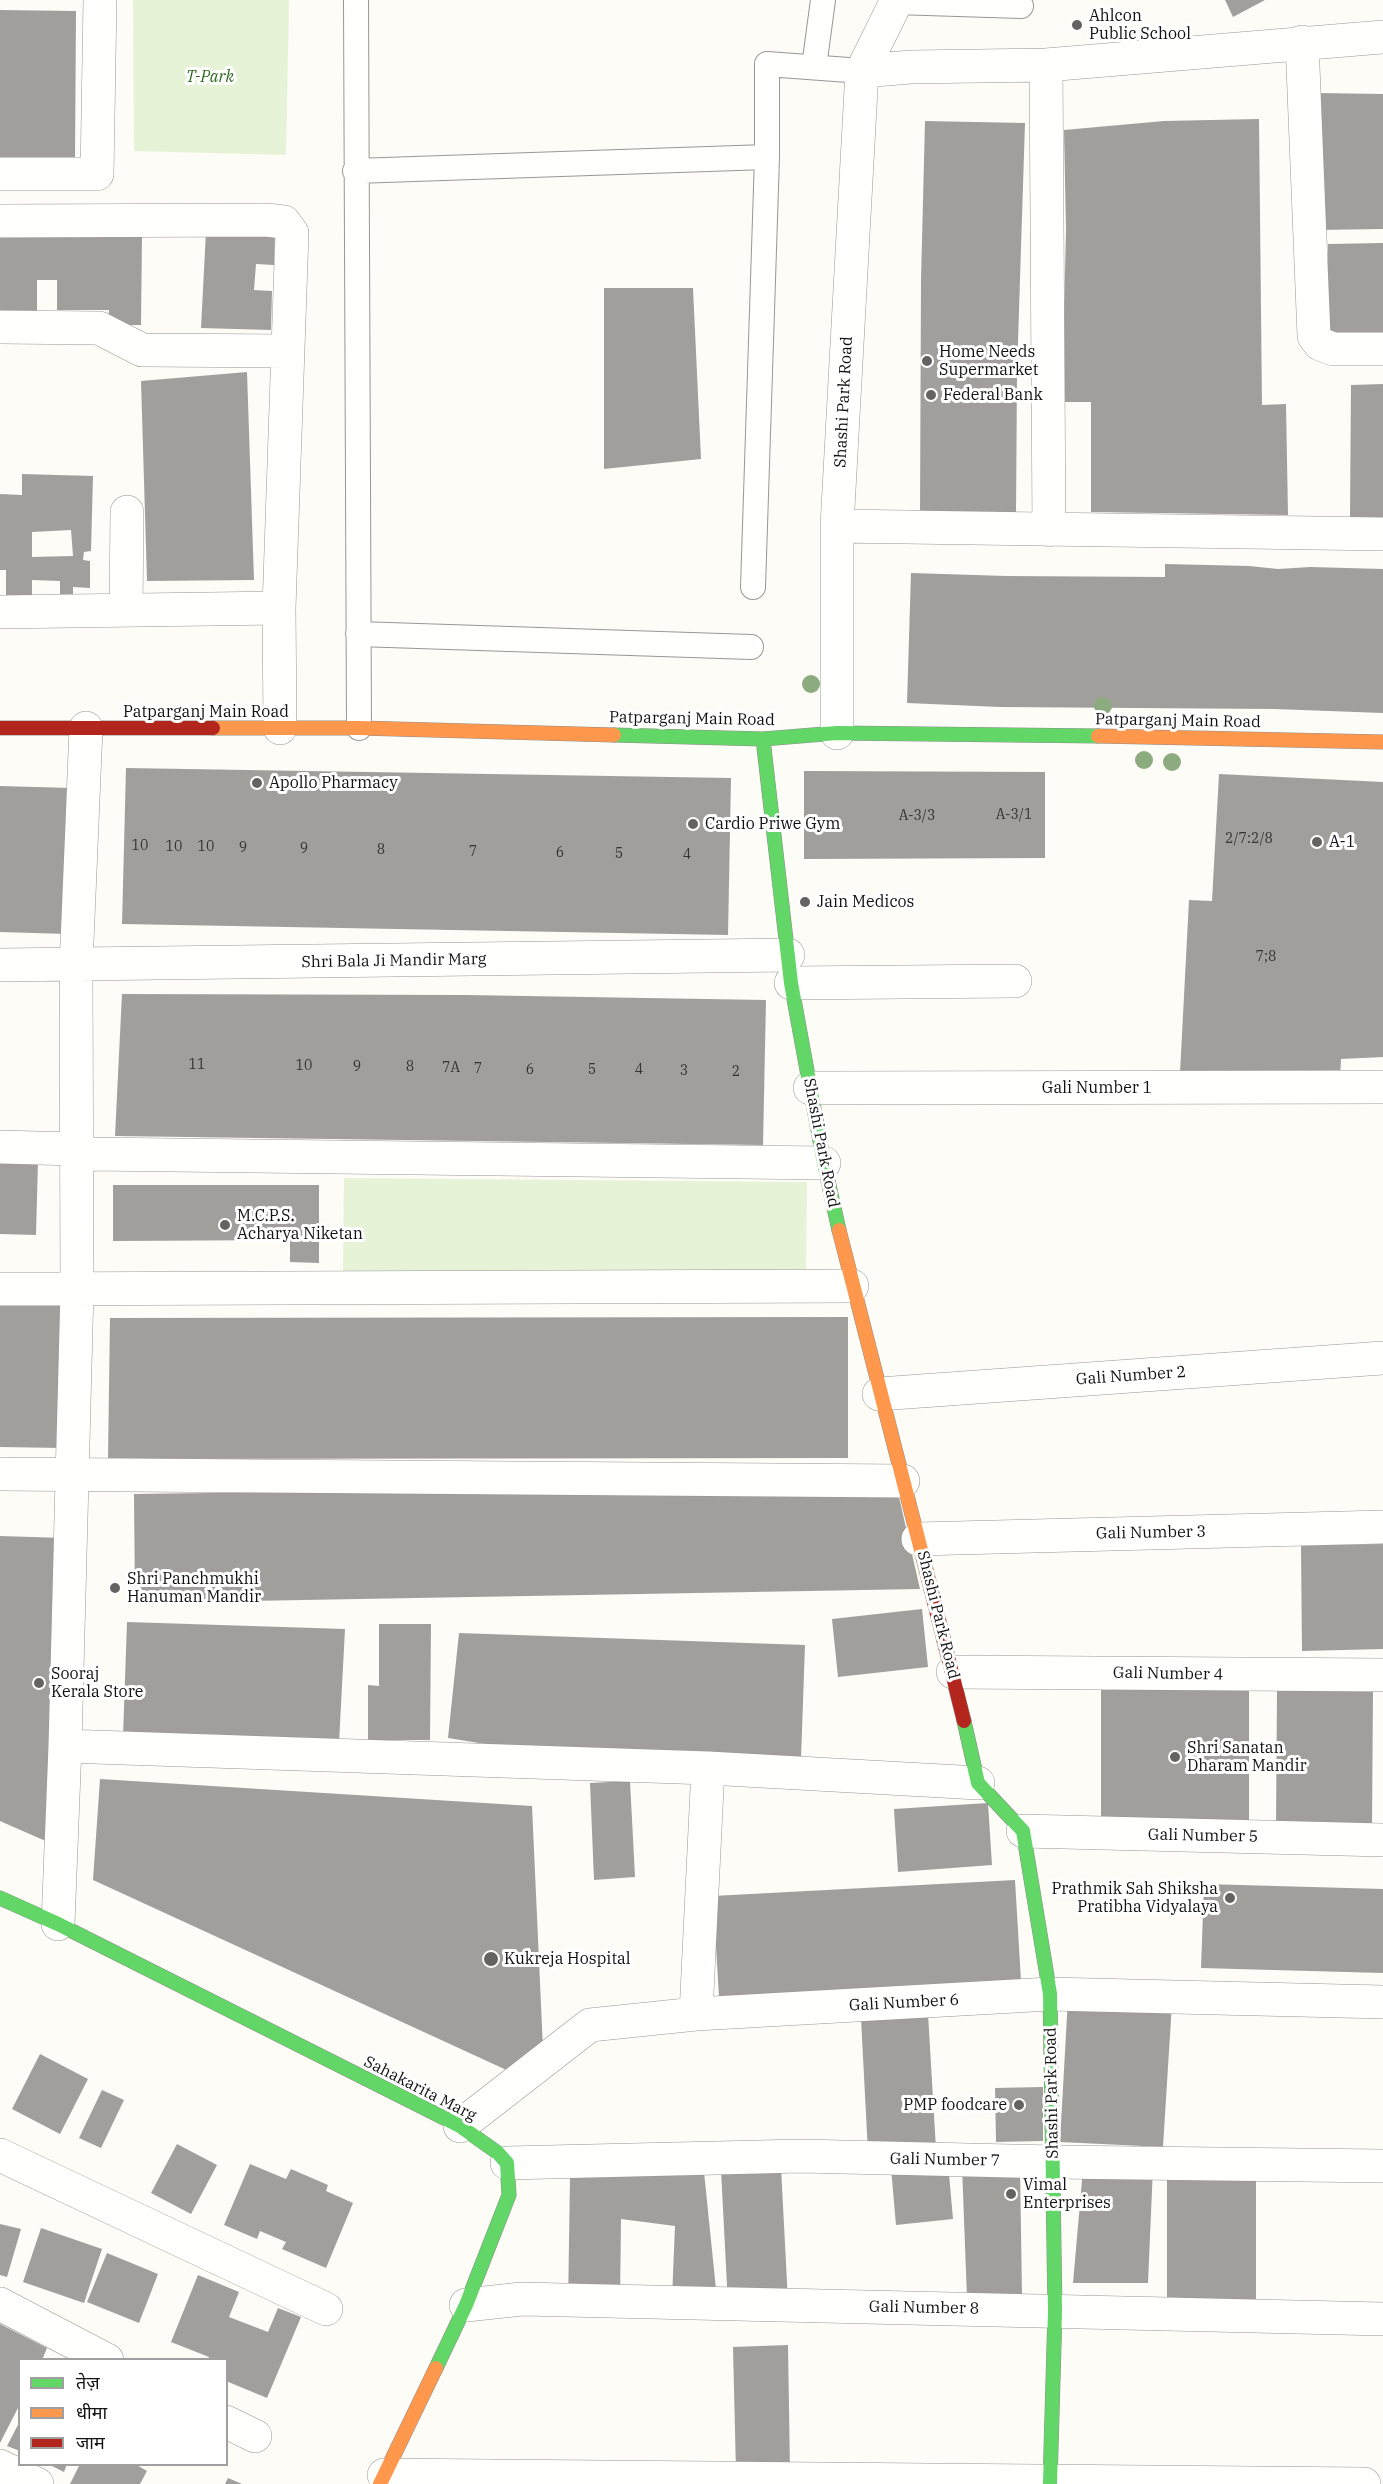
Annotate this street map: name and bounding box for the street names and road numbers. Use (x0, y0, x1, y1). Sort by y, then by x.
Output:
street label: Shashi Park Road (831, 336, 857, 468)
street label: Patparganj Main Road (123, 702, 289, 722)
street label: Patparganj Main Road (609, 708, 775, 730)
street label: Patparganj Main Road (1095, 710, 1261, 732)
street label: Shri Bala Ji Mandir Marg (301, 950, 487, 972)
street label: Shashi Park Road (799, 1077, 843, 1209)
street label: Gali Number 1 (1042, 1078, 1152, 1098)
street label: Gali Number 2 (1075, 1363, 1187, 1389)
street label: Gali Number 3 (1096, 1522, 1206, 1544)
street label: Shashi Park Road (913, 1549, 963, 1681)
street label: Gali Number 4 (1113, 1663, 1223, 1685)
street label: Gali Number 5 (1148, 1825, 1258, 1847)
street label: Gali Number 6 (848, 1991, 960, 2015)
street label: Shashi Park Road (1041, 2027, 1063, 2159)
street label: Sahakarita Marg (361, 2052, 479, 2126)
street label: Gali Number 7 (890, 2149, 1000, 2171)
street label: Gali Number 8 (869, 2297, 979, 2319)

